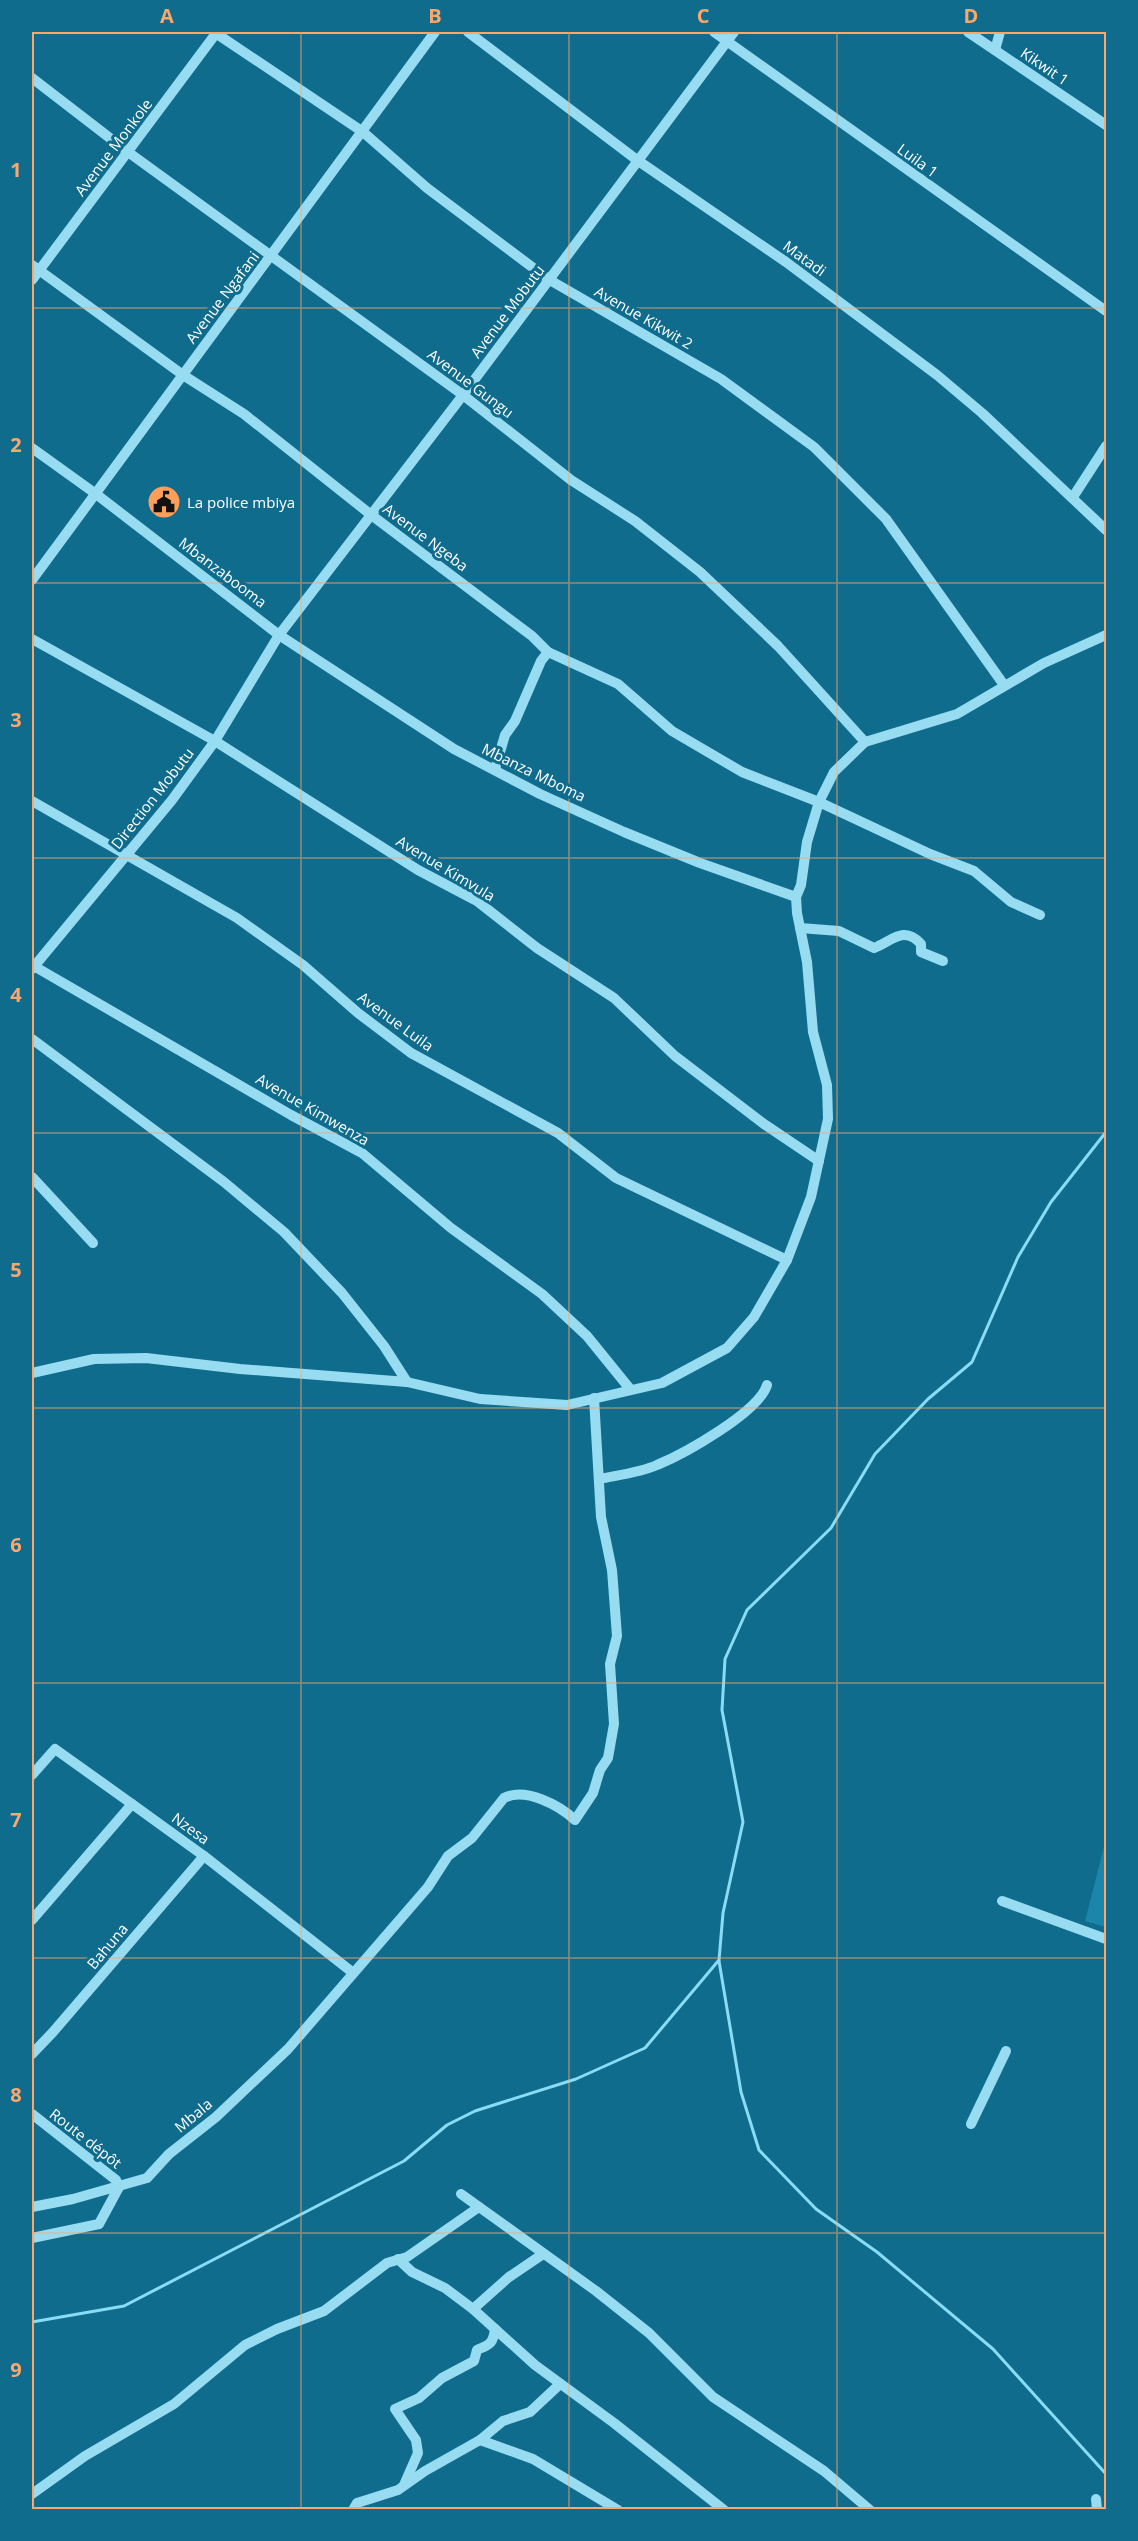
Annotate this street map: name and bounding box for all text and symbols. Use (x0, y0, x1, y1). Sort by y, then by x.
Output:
text: A (160, 2, 174, 29)
text: B (428, 2, 442, 29)
text: C (697, 2, 710, 29)
text: D (964, 2, 978, 29)
street label: Kikwit 1 (1017, 43, 1073, 89)
street label: Avenue Monkole (70, 94, 156, 200)
street label: Luila 1 (894, 139, 942, 181)
text: 1 (10, 156, 22, 183)
street label: Matadi (780, 236, 830, 280)
street label: Avenue Ngafani (181, 247, 263, 347)
street label: Avenue Mobutu (465, 260, 549, 362)
street label: Avenue Kikwit 2 (591, 281, 697, 353)
street label: Avenue Gungu (424, 344, 518, 422)
text: 2 (10, 431, 22, 458)
public building icon: La police mbiya (146, 484, 182, 520)
place label: La police mbiya (187, 492, 295, 512)
street label: Avenue Ngeba (379, 498, 473, 576)
street label: Mbanzabooma (175, 532, 271, 612)
text: 3 (10, 706, 22, 733)
street label: Mbanza Mboma (479, 738, 589, 806)
street label: Direction Mobutu (106, 743, 198, 853)
street label: Avenue Kimvula (393, 831, 499, 905)
text: 4 (10, 981, 22, 1008)
street label: Avenue Luila (354, 987, 438, 1055)
street label: Avenue Kimwenza (253, 1068, 373, 1150)
text: 5 (10, 1256, 22, 1283)
text: 6 (10, 1531, 22, 1558)
text: 7 (10, 1806, 22, 1833)
street label: Nzesa (168, 1807, 214, 1849)
street label: Bahuna (82, 1919, 132, 1973)
text: 8 (10, 2081, 22, 2108)
street label: Mbala (170, 2093, 216, 2137)
street label: Route dépôt (46, 2104, 126, 2172)
text: 9 (10, 2356, 22, 2383)

